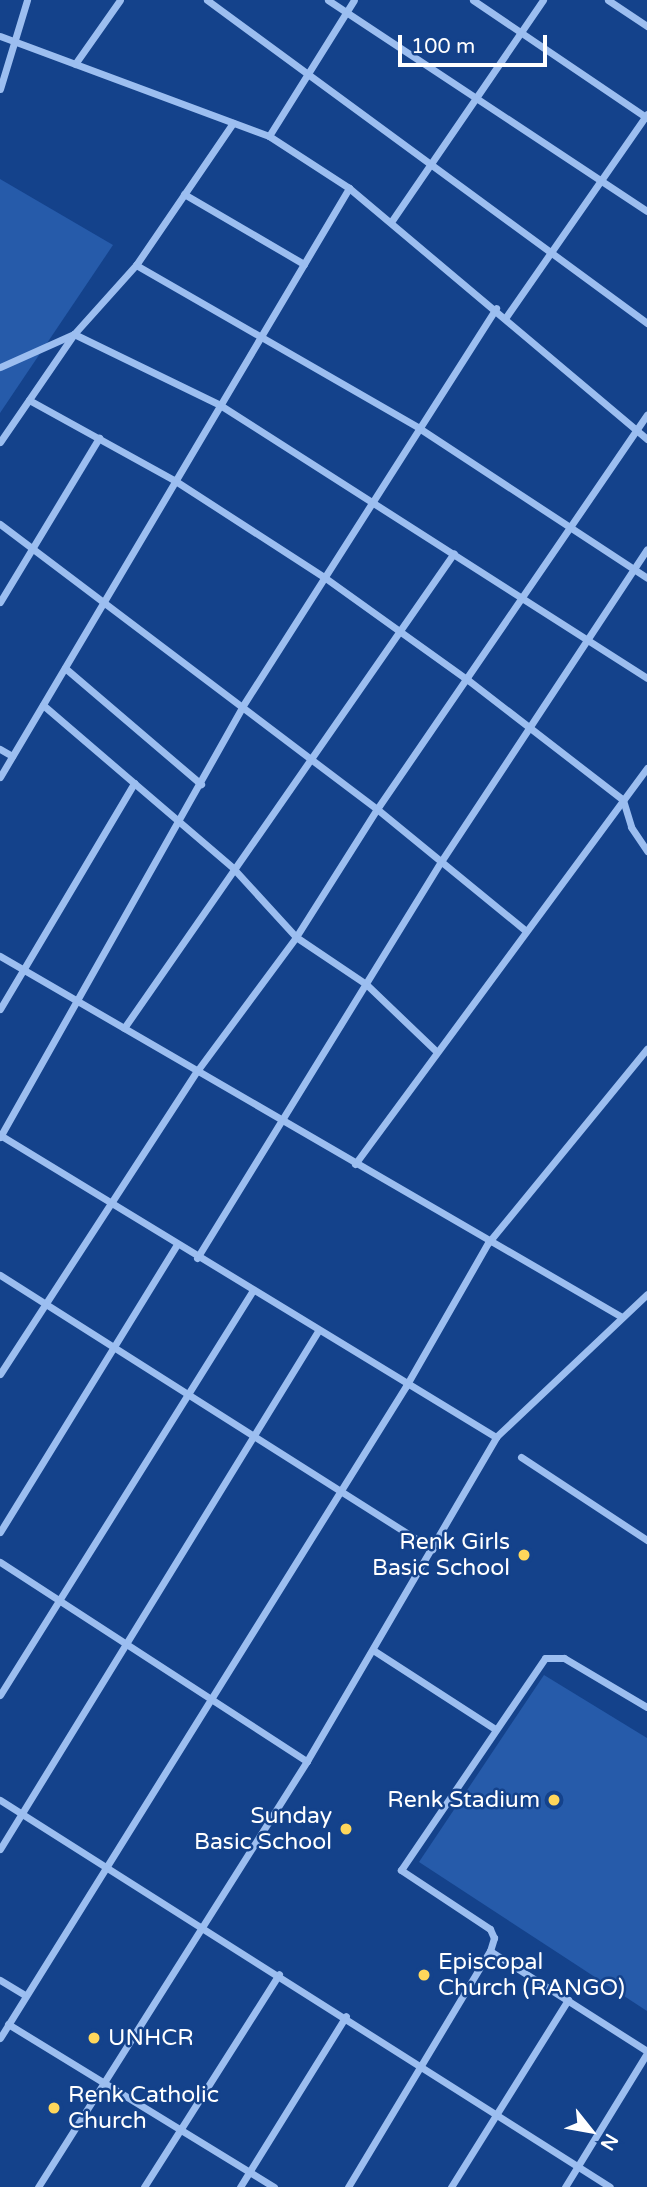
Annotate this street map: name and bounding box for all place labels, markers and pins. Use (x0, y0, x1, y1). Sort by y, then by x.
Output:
place label: Renk Girls Basic School (372, 1528, 510, 1582)
marker: Renk Girls Basic School (516, 1547, 532, 1563)
place label: Renk Stadium (387, 1786, 540, 1814)
marker: Renk Stadium (546, 1792, 562, 1808)
place label: Sunday Basic School (194, 1802, 332, 1856)
marker: Sunday Basic School (338, 1821, 354, 1837)
place label: Episcopal Church (RANGO) (438, 1948, 625, 2002)
marker: Episcopal Church (RANGO) (416, 1967, 432, 1983)
place label: UNHCR (108, 2024, 194, 2052)
marker: UNHCR (86, 2030, 102, 2046)
place label: Renk Catholic Church (68, 2081, 219, 2135)
marker: Renk Catholic Church (46, 2100, 62, 2116)

